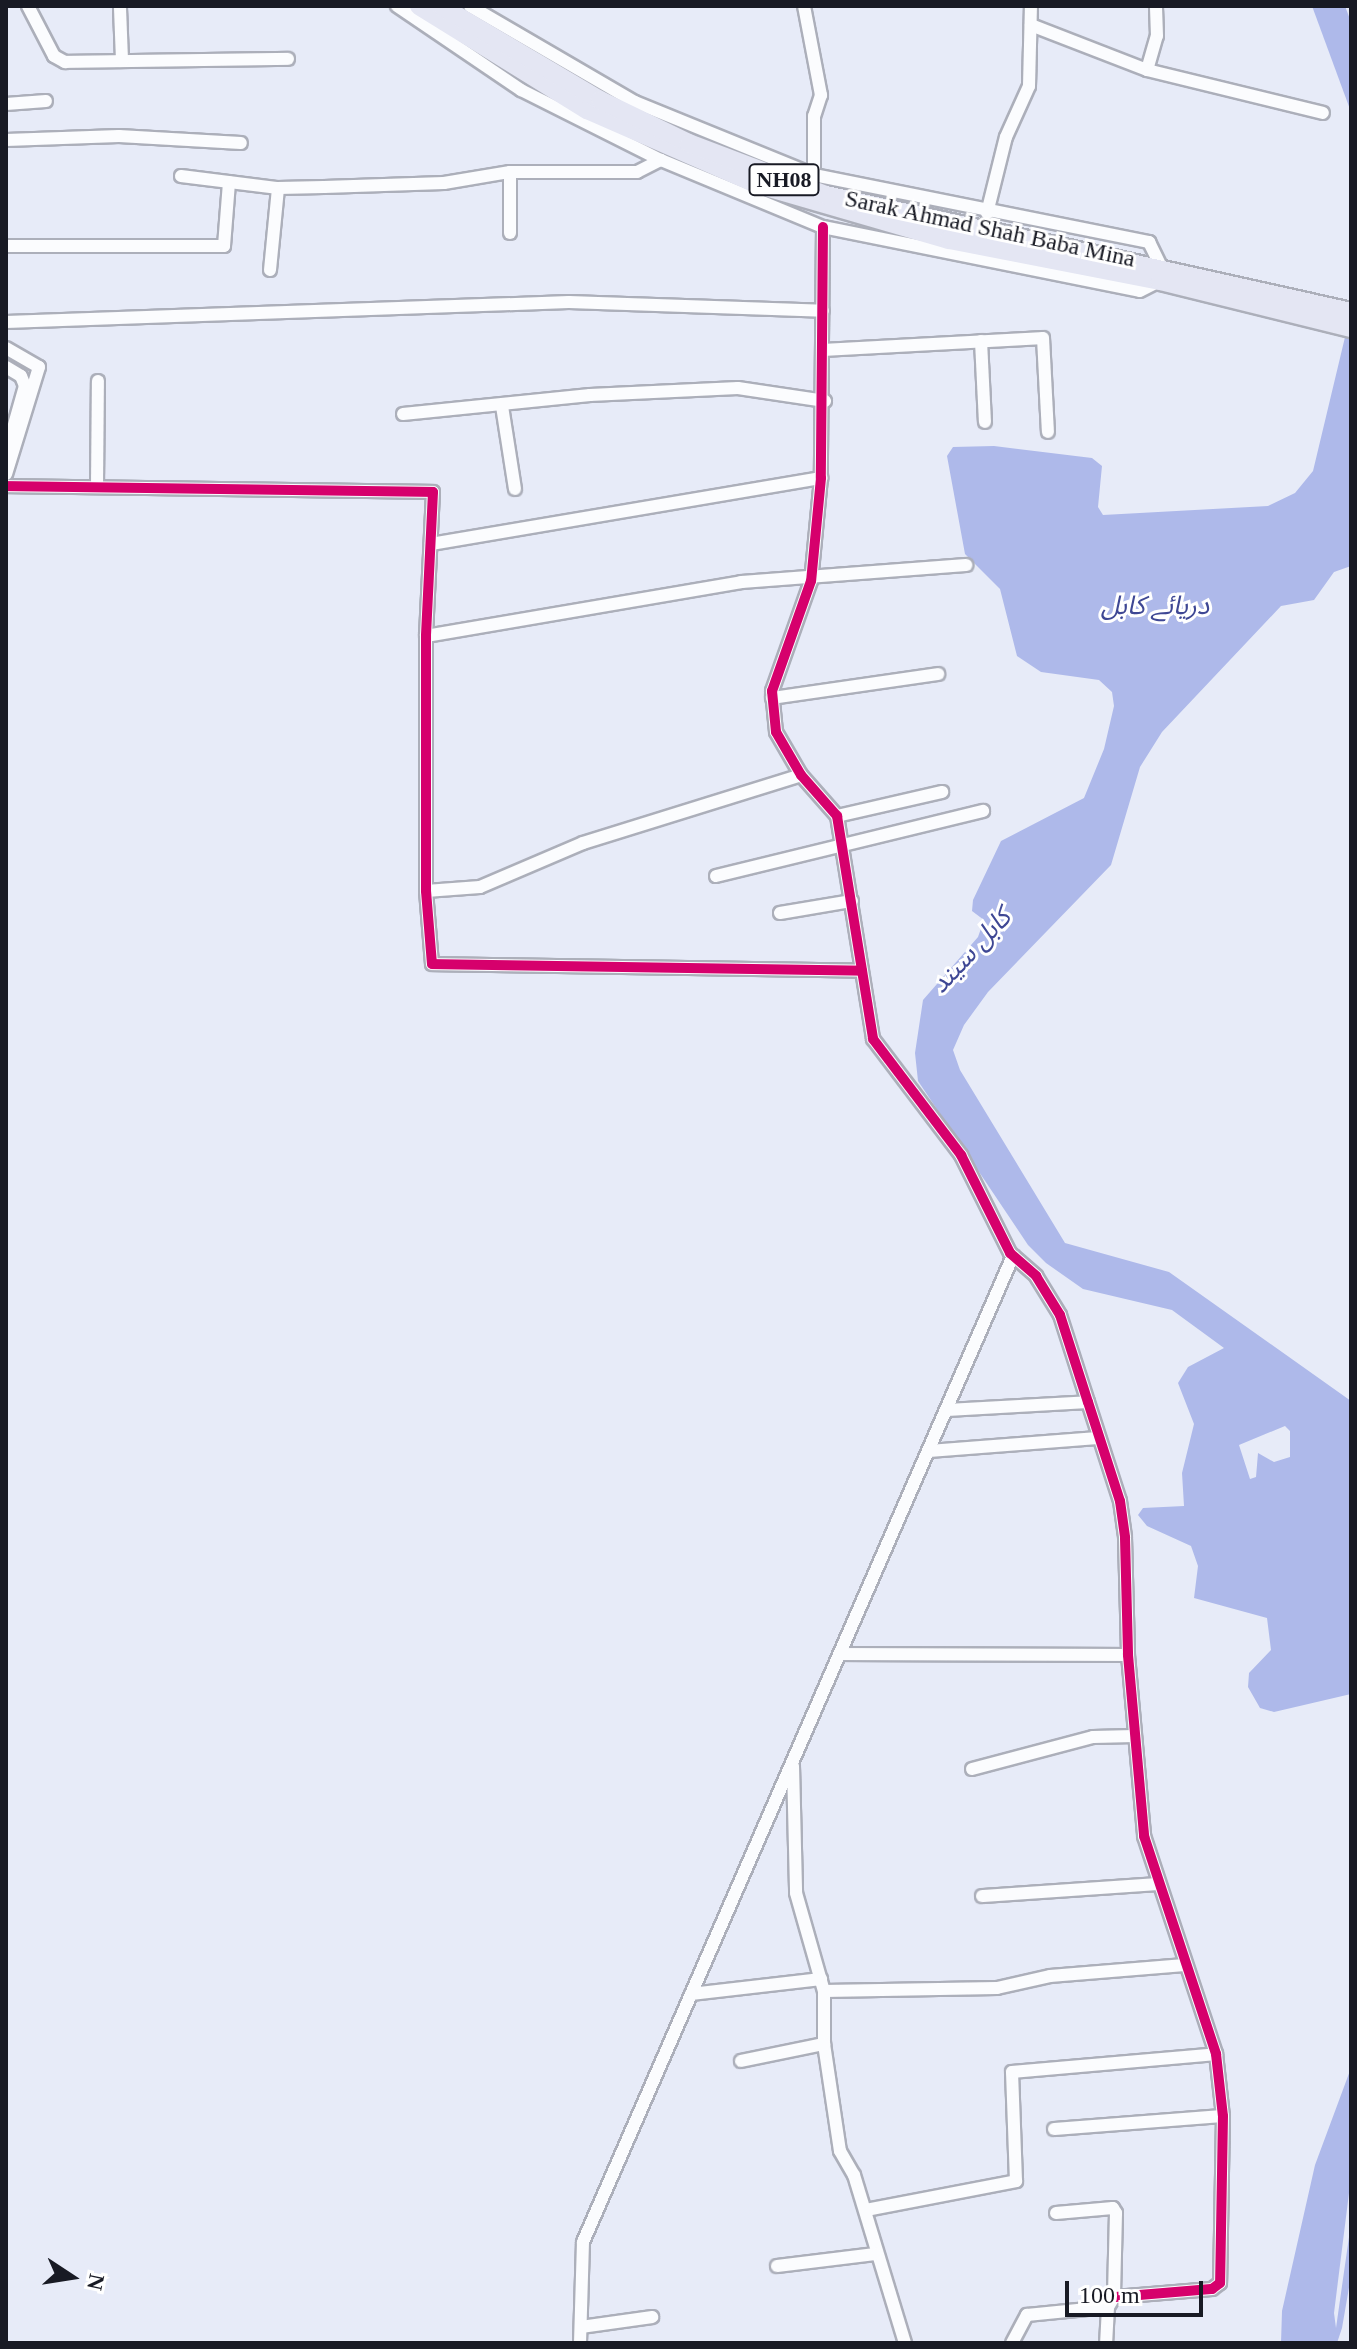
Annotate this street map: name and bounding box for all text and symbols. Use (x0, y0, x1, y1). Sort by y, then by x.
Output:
road number: NH08 (748, 162, 820, 198)
street label: Sarak Ahmad Shah Baba Mina (842, 184, 1138, 274)
water label: دریائے کابل (1101, 590, 1209, 622)
water label: کابل سيند (924, 902, 1018, 1000)
north arrow (32, 2237, 112, 2317)
scale bar (1069, 2265, 1207, 2315)
text: N (82, 2272, 110, 2292)
text: 100 m (1079, 2282, 1140, 2308)

